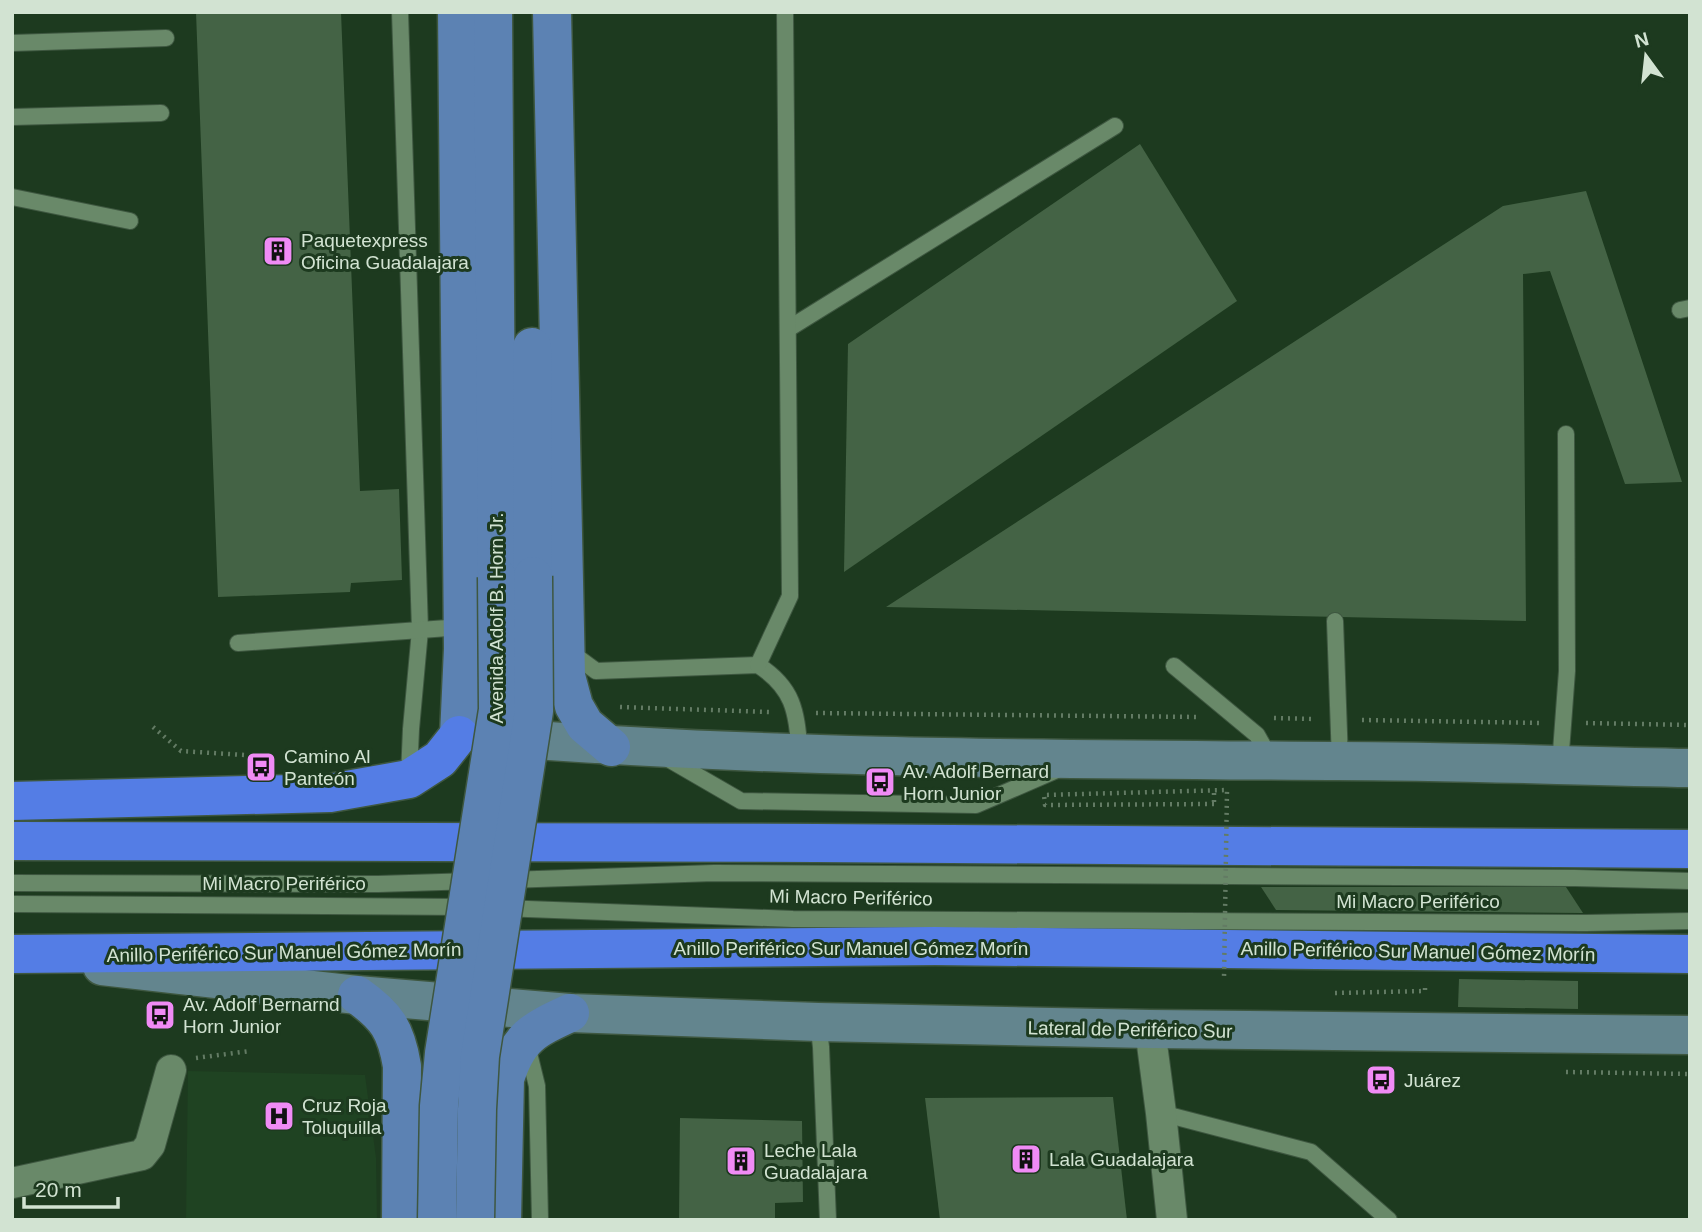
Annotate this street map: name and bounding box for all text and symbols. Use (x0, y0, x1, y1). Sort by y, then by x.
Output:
north arrow (1611, 21, 1681, 91)
text: N (1632, 28, 1651, 52)
place label: Paquetexpress Oficina Guadalajara (301, 230, 469, 273)
building icon: Paquetexpress Oficina Guadalajara (261, 234, 295, 268)
street label: Avenida Adolf B. Horn Jr. (486, 513, 507, 723)
place label: Camino Al Panteón (284, 746, 371, 789)
bus stop icon: Camino Al Panteón (244, 750, 278, 784)
place label: Av. Adolf Bernard Horn Junior (903, 761, 1049, 804)
bus stop icon: Av. Adolf Bernard Horn Junior (863, 765, 897, 799)
street label: Mi Macro Periférico (202, 873, 366, 894)
street label: Mi Macro Periférico (769, 886, 933, 909)
street label: Mi Macro Periférico (1336, 891, 1500, 912)
street label: Anillo Periférico Sur Manuel Gómez Morín (674, 938, 1028, 959)
street label: Anillo Periférico Sur Manuel Gómez Morín (1240, 938, 1596, 965)
street label: Anillo Periférico Sur Manuel Gómez Morín (106, 939, 462, 966)
place label: Av. Adolf Bernarnd Horn Junior (183, 994, 340, 1037)
bus stop icon: Av. Adolf Bernarnd Horn Junior (143, 998, 177, 1032)
street label: Lateral de Periférico Sur (1027, 1017, 1233, 1042)
bus stop icon: Juárez (1364, 1063, 1398, 1097)
place label: Juárez (1404, 1070, 1461, 1091)
place label: Cruz Roja Toluquilla (302, 1095, 387, 1138)
hospital icon: Cruz Roja Toluquilla (262, 1099, 296, 1133)
place label: Leche Lala Guadalajara (764, 1140, 868, 1183)
building icon: Lala Guadalajara (1009, 1142, 1043, 1176)
building icon: Leche Lala Guadalajara (724, 1144, 758, 1178)
place label: Lala Guadalajara (1049, 1149, 1194, 1170)
scale bar (24, 1166, 119, 1210)
text: 20 m (35, 1178, 82, 1201)

